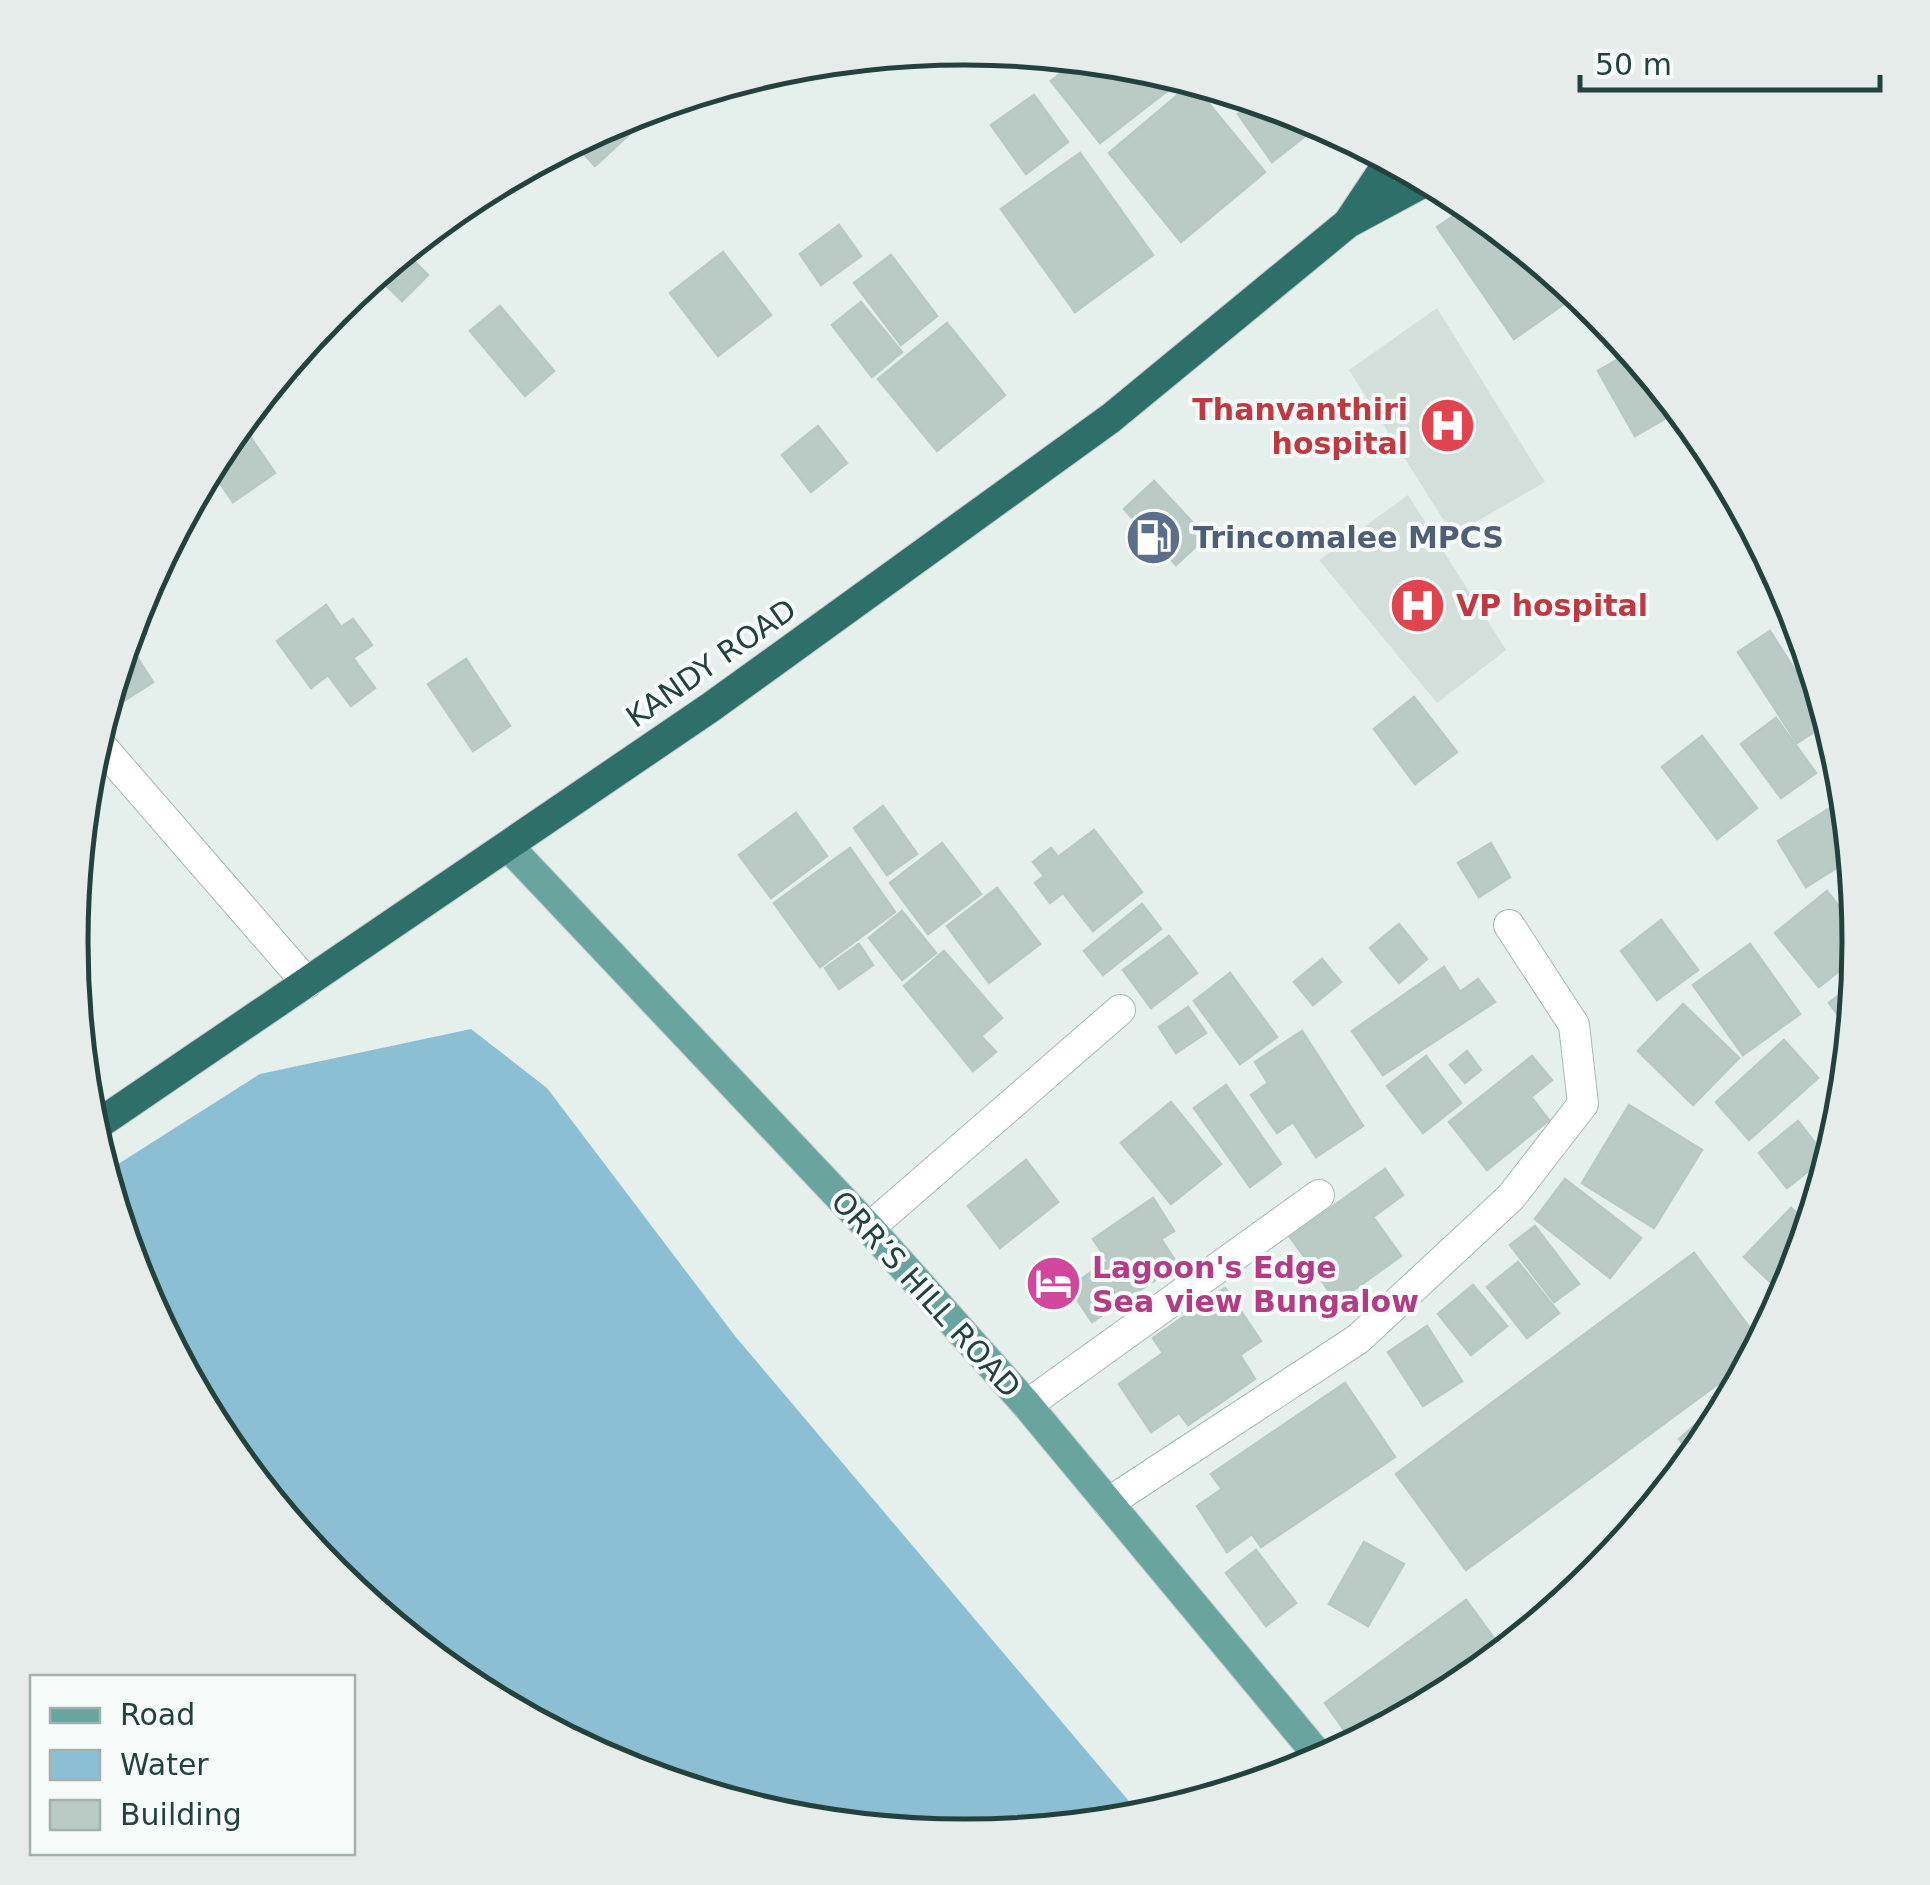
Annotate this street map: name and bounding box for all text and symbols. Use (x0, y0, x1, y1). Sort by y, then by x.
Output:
scale bar (1580, 30, 1880, 92)
text: 50 m (1595, 47, 1672, 82)
place label: Thanvanthiri hospital (1192, 392, 1408, 461)
hospital icon: Thanvanthiri hospital (1417, 396, 1477, 456)
fuel station icon: Trincomalee MPCS (1124, 507, 1184, 567)
place label: Trincomalee MPCS (1193, 520, 1504, 555)
hospital icon: VP hospital (1387, 575, 1447, 635)
place label: VP hospital (1456, 588, 1648, 623)
street label: KANDY ROAD (619, 592, 803, 734)
street label: ORR’S HILL ROAD (824, 1184, 1028, 1404)
place label: Lagoon's Edge Sea view Bungalow (1092, 1250, 1419, 1319)
hotel icon: Lagoon's Edge Sea view Bungalow (1023, 1254, 1083, 1314)
legend (30, 1675, 355, 1855)
text: Road (120, 1697, 195, 1732)
text: Water (120, 1747, 209, 1782)
text: Building (120, 1797, 242, 1832)

